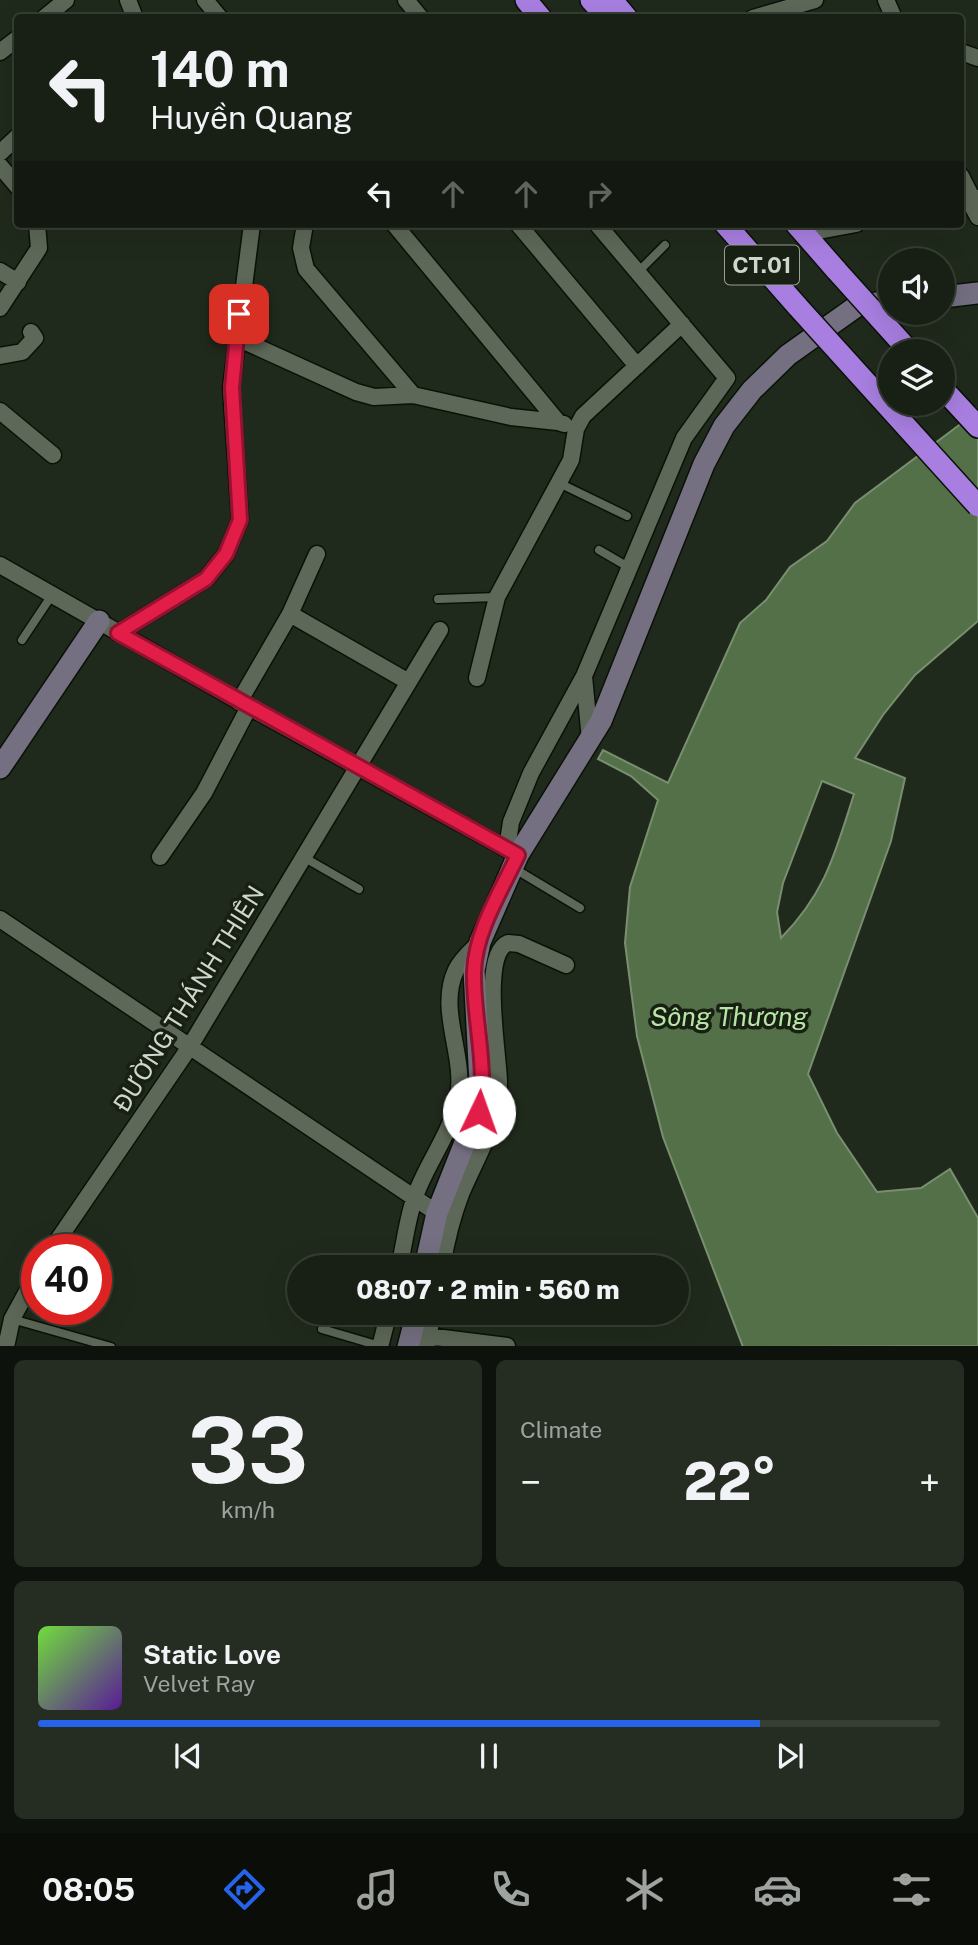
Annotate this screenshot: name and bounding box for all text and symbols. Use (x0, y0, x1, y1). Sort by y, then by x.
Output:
text: 140 m (150, 40, 290, 98)
icon: left (35, 42, 126, 133)
text: Huyền Quang (150, 99, 353, 136)
icon: left (361, 175, 399, 213)
icon: ahead (434, 175, 472, 213)
icon: ahead (507, 175, 545, 213)
icon: right (580, 175, 618, 213)
road number: CT.01 (725, 246, 799, 284)
map controls (878, 248, 955, 416)
button: sound (878, 248, 955, 325)
pin (209, 284, 269, 344)
icon: arrive (220, 295, 258, 333)
button: layers (878, 339, 955, 416)
street label: ĐƯỜNG THÁNH THIÊN (107, 880, 269, 1117)
water label: Sông Thương (650, 1001, 808, 1032)
position arrow (442, 1075, 516, 1149)
speed limit sign: 40 (21, 1234, 112, 1325)
text: 08:07 · 2 min · 560 m (356, 1274, 620, 1305)
text: 33 (188, 1397, 308, 1503)
text: Climate (520, 1416, 602, 1443)
text: 22° (684, 1451, 776, 1512)
text: − (520, 1460, 541, 1505)
text: + (919, 1460, 940, 1505)
text: km/h (221, 1496, 275, 1523)
text: Static Love (143, 1639, 281, 1670)
text: Velvet Ray (143, 1670, 255, 1697)
icon: previous (169, 1737, 207, 1775)
icon: pause (470, 1737, 508, 1775)
icon: next (771, 1737, 809, 1775)
icon: directions (220, 1865, 269, 1914)
icon: music (353, 1865, 402, 1914)
icon: phone (486, 1865, 535, 1914)
icon: climate (620, 1865, 669, 1914)
icon: car (753, 1865, 802, 1914)
icon: filters (887, 1865, 936, 1914)
text: 08:05 (42, 1871, 135, 1908)

